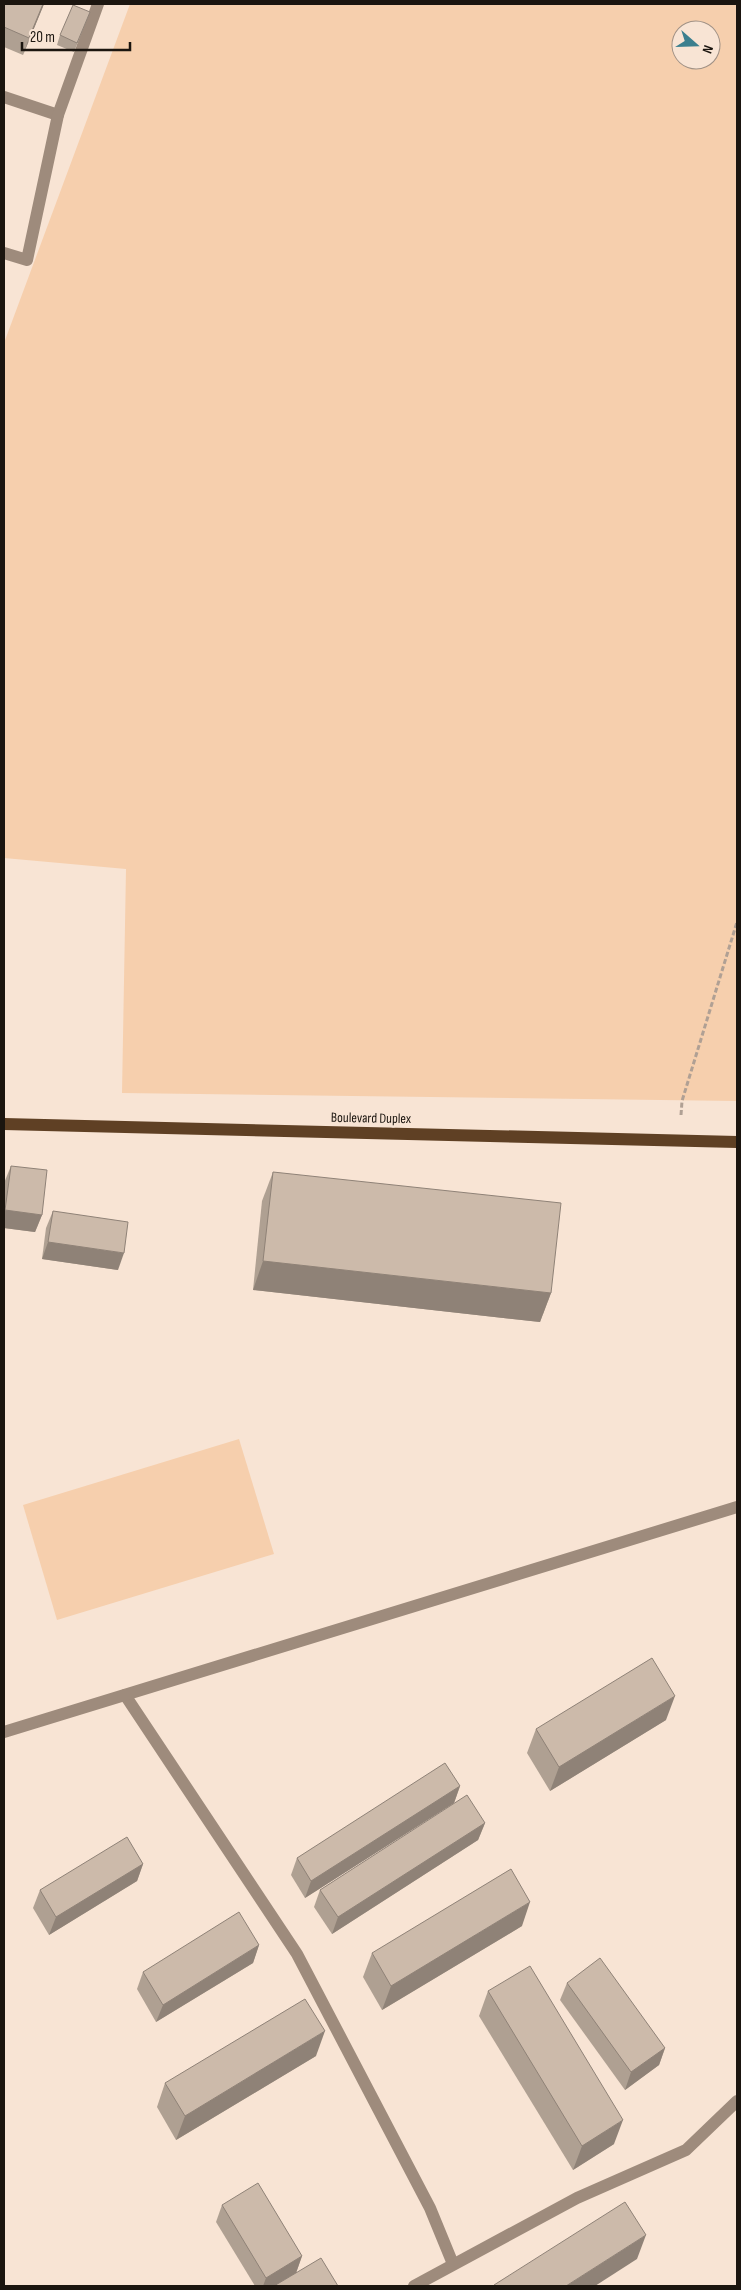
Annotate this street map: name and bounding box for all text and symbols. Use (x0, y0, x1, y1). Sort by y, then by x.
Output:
scale bar (22, 20, 130, 52)
north arrow (671, 20, 721, 70)
text: 20 m (30, 28, 55, 47)
text: N (698, 43, 717, 56)
street label: Boulevard Duplex (331, 1109, 412, 1127)

